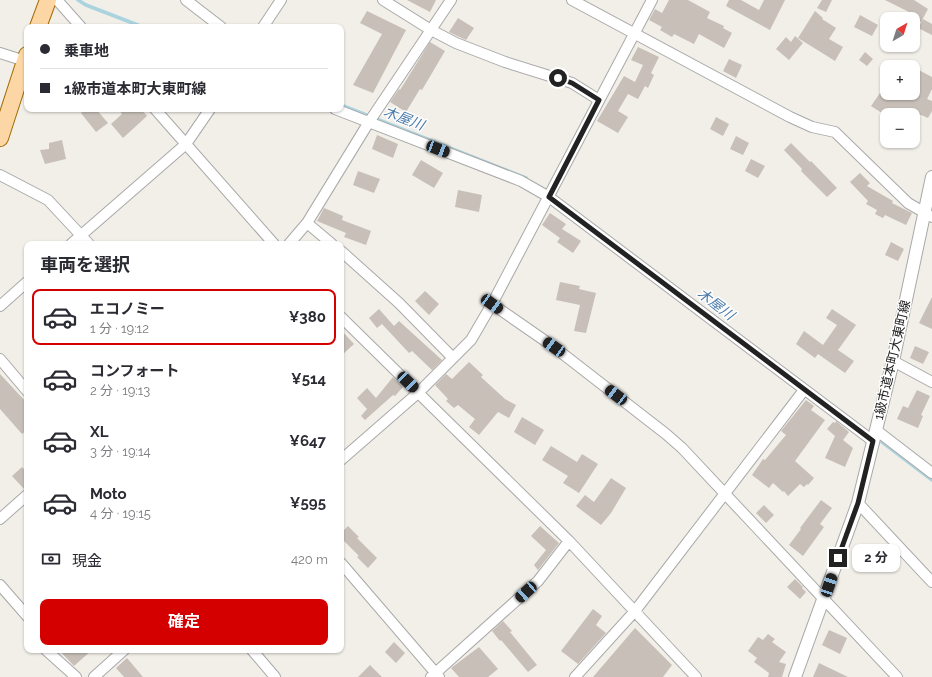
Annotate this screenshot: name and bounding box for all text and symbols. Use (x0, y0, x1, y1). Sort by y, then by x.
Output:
north arrow (880, 12, 920, 52)
map controls (880, 12, 920, 148)
text: 乗車地 (64, 42, 109, 60)
button: + (880, 60, 920, 100)
route start (549, 69, 567, 87)
text: 1級市道本町大東町線 (64, 80, 206, 98)
water label: 木屋川 (382, 103, 428, 134)
button: − (880, 108, 920, 148)
car (425, 139, 451, 159)
text: 車両を選択 (40, 254, 130, 275)
water label: 木屋川 (694, 285, 739, 324)
car (479, 292, 505, 316)
icon: car (42, 299, 78, 335)
street label: 1級市道本町大東町線 (871, 299, 913, 421)
text: エコノミー (90, 300, 165, 318)
text: ¥380 (289, 308, 326, 326)
text: 1 分 · 19:12 (90, 321, 149, 336)
car (541, 335, 567, 359)
icon: car (42, 361, 78, 397)
text: コンフォート (90, 362, 180, 380)
car (395, 369, 421, 395)
text: ¥514 (291, 370, 326, 388)
text: 2 分 · 19:13 (90, 383, 150, 398)
car (603, 383, 629, 407)
icon: car (42, 423, 78, 459)
text: XL (90, 423, 108, 441)
text: ¥647 (289, 432, 326, 450)
text: 3 分 · 19:14 (90, 444, 151, 459)
icon: car (42, 485, 78, 521)
text: Moto (90, 485, 127, 503)
text: ¥595 (290, 494, 326, 512)
text: 4 分 · 19:15 (90, 506, 151, 521)
callout: 2 分 (852, 544, 900, 572)
icon: cash (40, 548, 62, 570)
route end (829, 549, 847, 567)
text: 2 分 (864, 550, 888, 565)
text: 現金 (72, 552, 102, 570)
text: 420 m (291, 552, 328, 567)
car (819, 572, 839, 598)
car (513, 580, 539, 604)
button: 確定 (40, 599, 328, 645)

